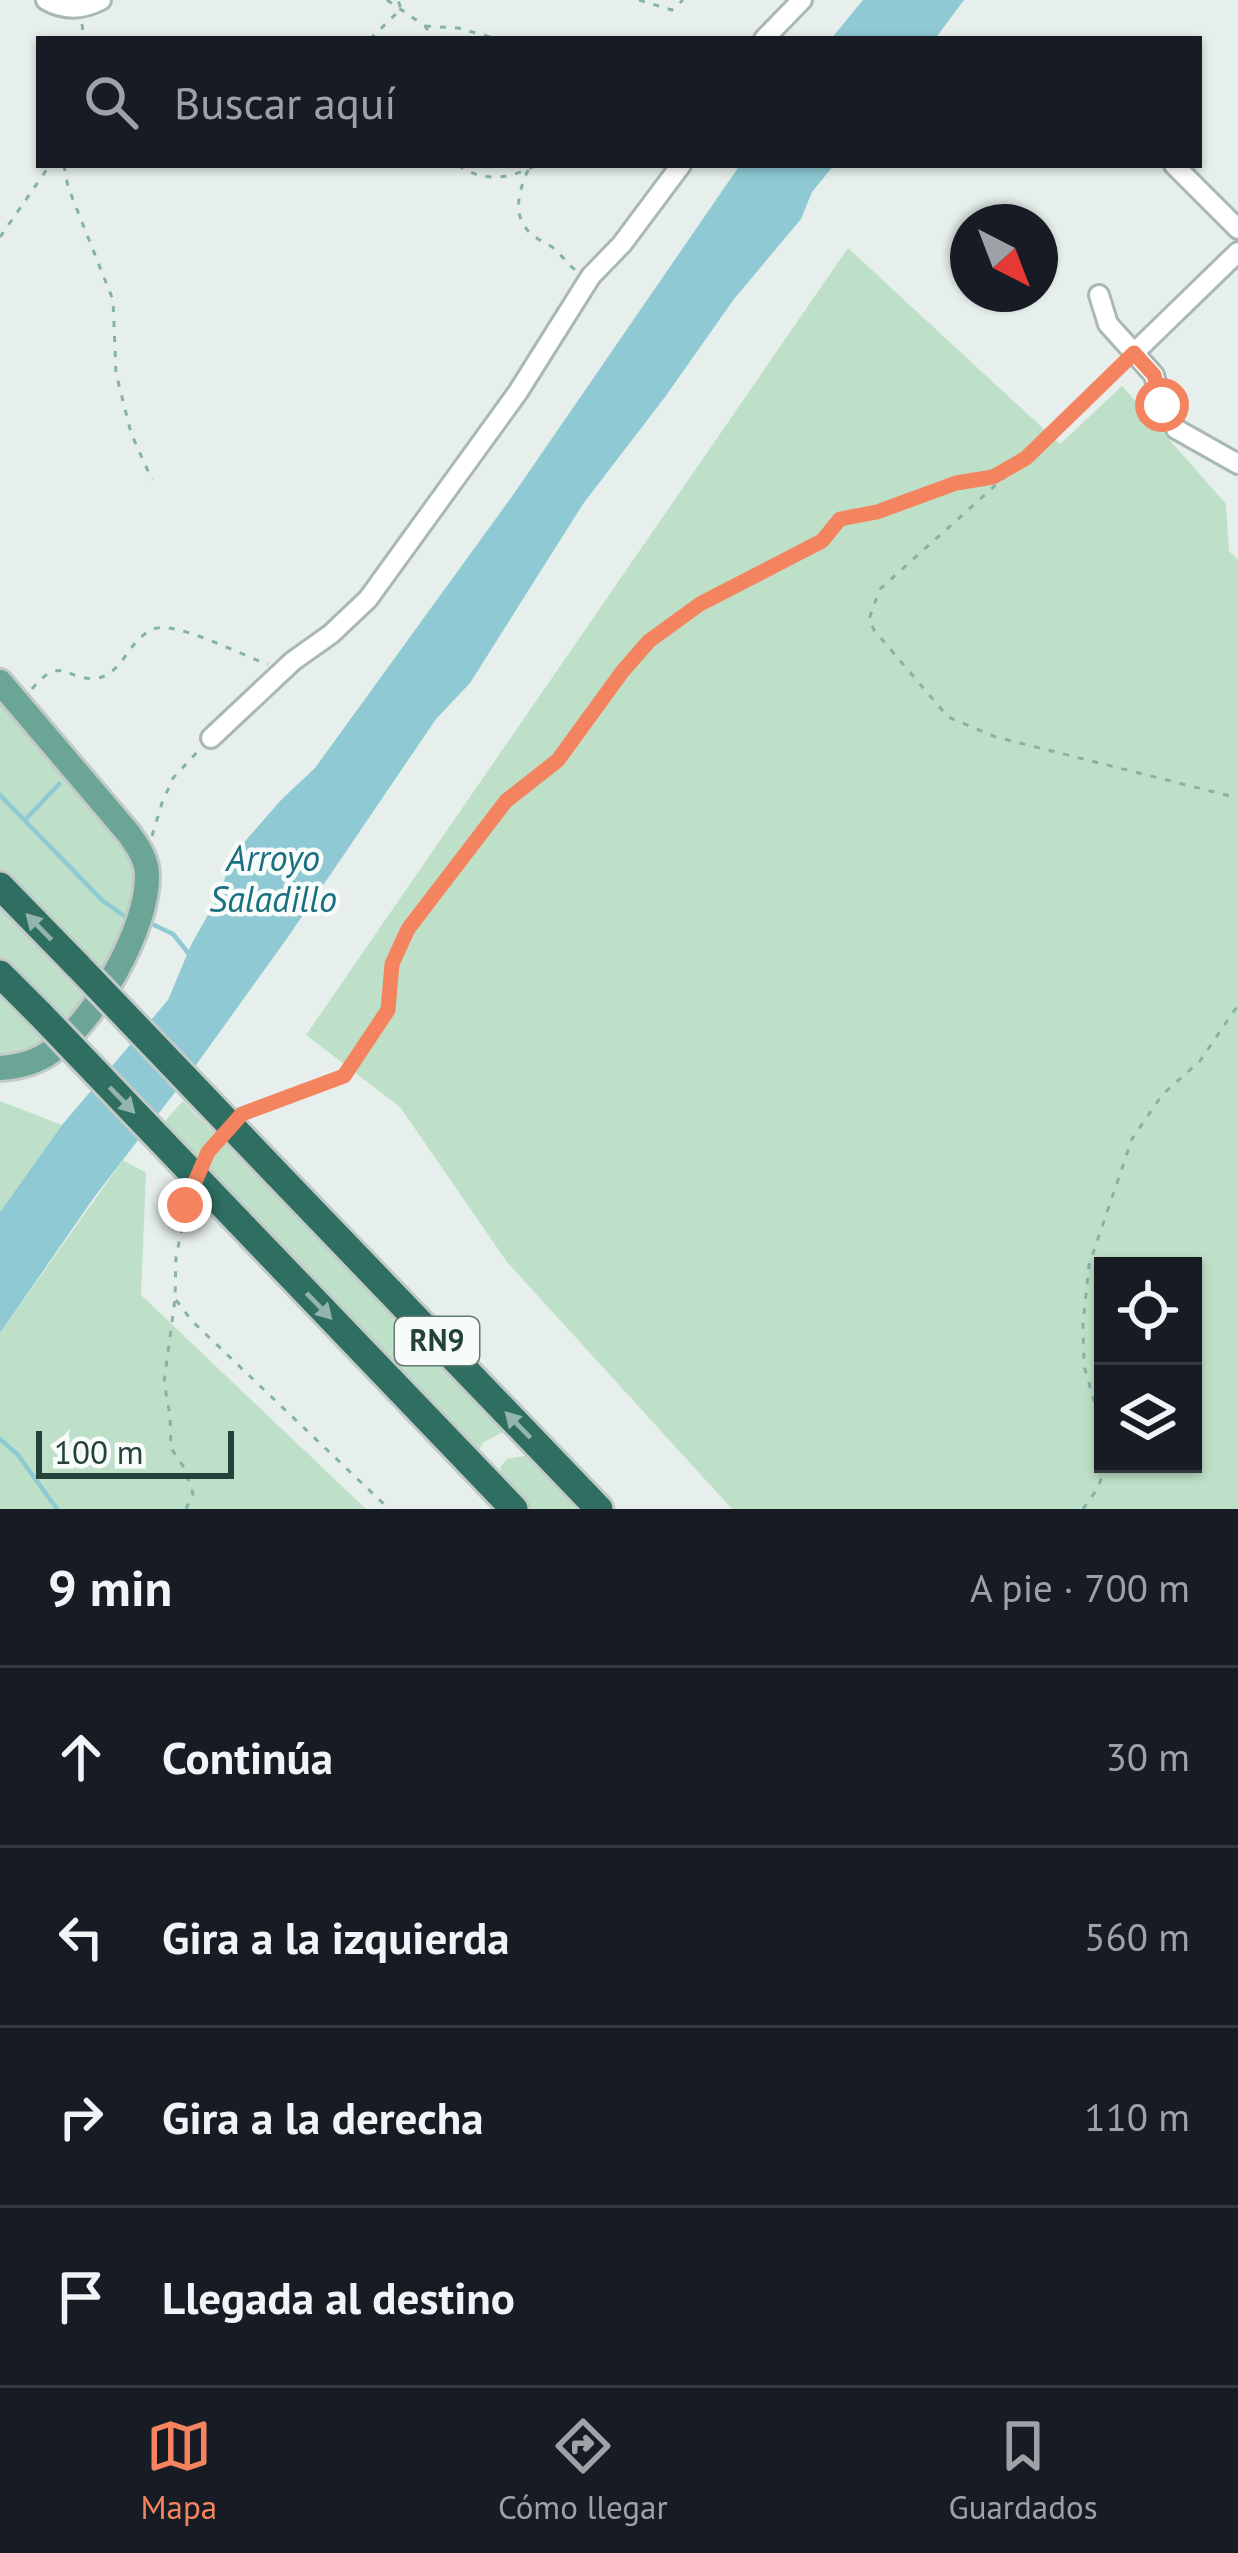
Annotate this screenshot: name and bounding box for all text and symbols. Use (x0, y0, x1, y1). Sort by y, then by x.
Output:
search box (36, 36, 1202, 168)
icon: search (78, 69, 144, 135)
text: Buscar aquí (174, 73, 396, 131)
north arrow (950, 204, 1058, 312)
route start (1135, 378, 1189, 432)
water label: Arroyo Saladillo (209, 834, 337, 922)
one-way arrow (26, 913, 54, 942)
one-way arrow (107, 1085, 135, 1114)
route end (158, 1178, 212, 1232)
map controls (1094, 1257, 1202, 1473)
button: locate (1094, 1257, 1202, 1365)
one-way arrow (304, 1291, 332, 1320)
road number: RN9 (395, 1317, 479, 1365)
button: layers (1094, 1365, 1202, 1473)
one-way arrow (504, 1410, 532, 1439)
scale bar (36, 1425, 234, 1478)
text: 100 m (54, 1430, 144, 1473)
text: 9 min (48, 1554, 172, 1620)
text: A pie · 700 m (970, 1562, 1190, 1613)
icon: ahead (48, 1724, 114, 1790)
text: Continúa (162, 1728, 333, 1786)
text: 30 m (1105, 1731, 1190, 1782)
icon: left (48, 1904, 114, 1970)
text: Gira a la izquierda (162, 1908, 510, 1966)
text: 560 m (1084, 1911, 1190, 1962)
icon: right (48, 2084, 114, 2150)
text: Gira a la derecha (162, 2088, 484, 2146)
text: 110 m (1084, 2091, 1190, 2142)
icon: arrive (48, 2264, 114, 2330)
text: Llegada al destino (162, 2268, 515, 2326)
tab: Mapa (140, 2413, 217, 2528)
tab: Cómo llegar (498, 2413, 668, 2528)
tab: Guardados (949, 2413, 1098, 2528)

